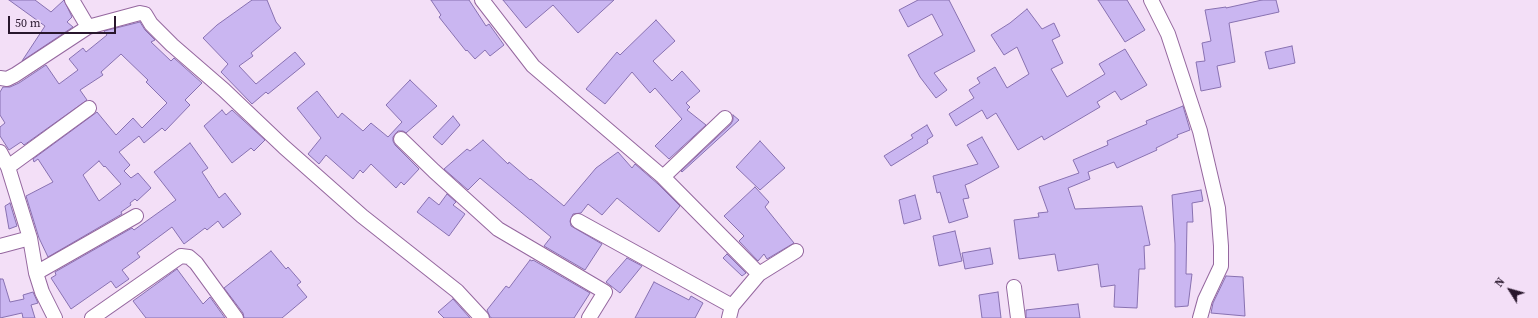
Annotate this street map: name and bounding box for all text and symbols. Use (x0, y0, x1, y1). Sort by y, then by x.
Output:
scale bar (10, 8, 118, 34)
text: 50 m (15, 15, 41, 31)
north arrow (1490, 270, 1530, 310)
text: N (1492, 275, 1508, 290)

